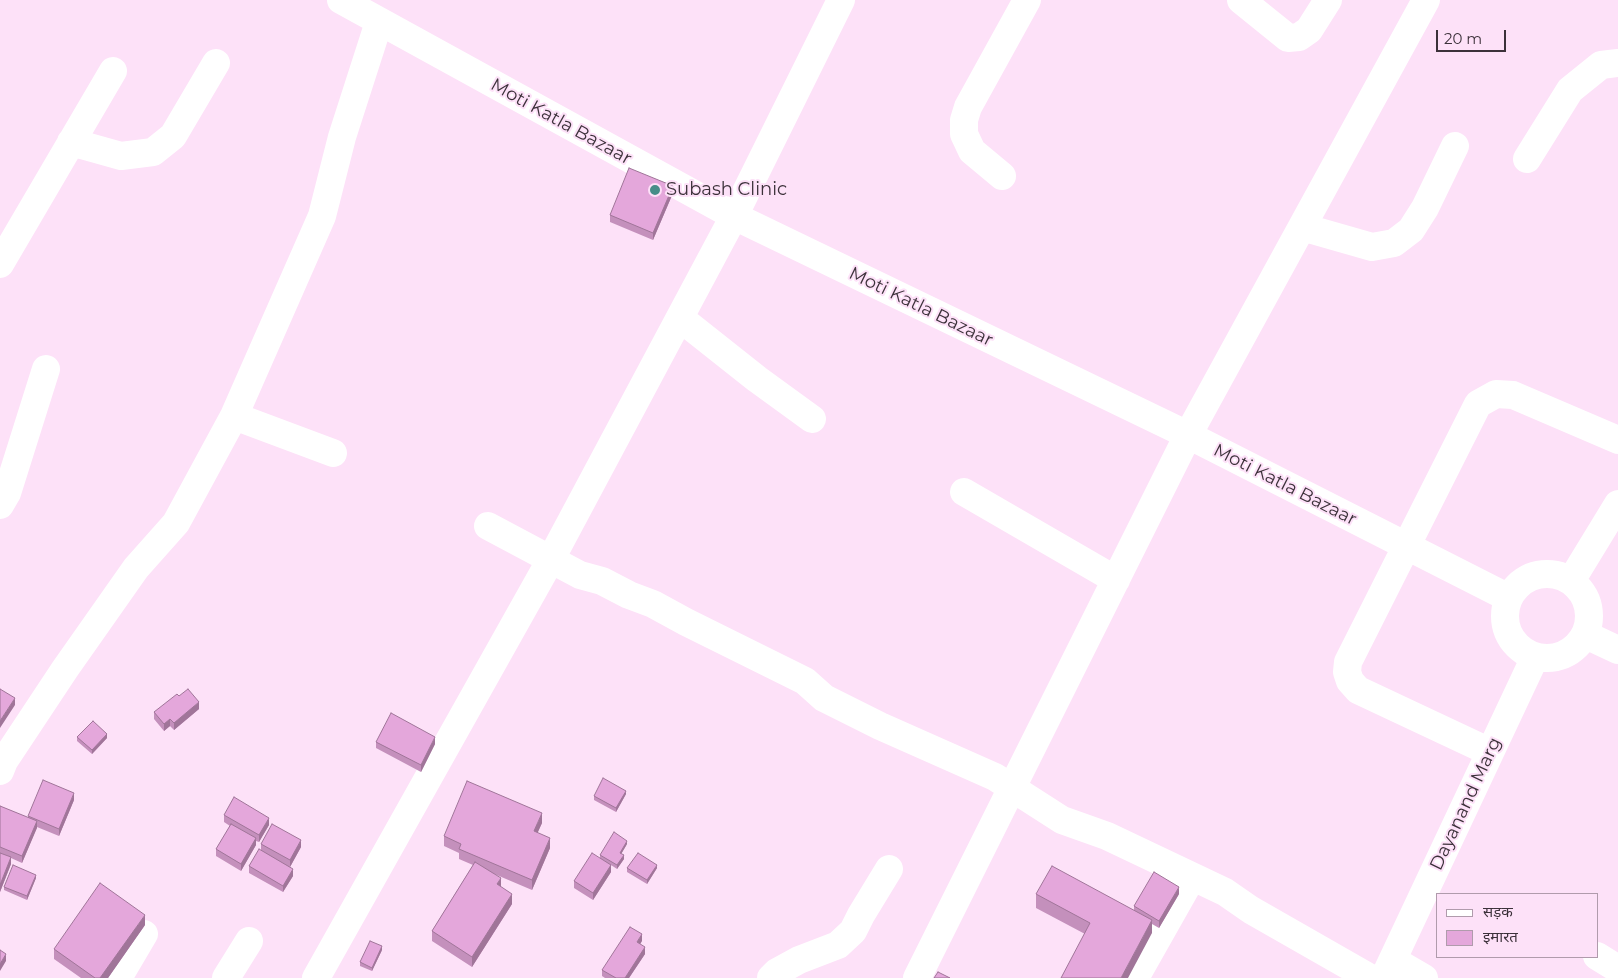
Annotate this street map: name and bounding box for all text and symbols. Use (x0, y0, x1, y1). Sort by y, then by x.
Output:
scale bar (1438, 20, 1508, 52)
text: 20 m (1444, 29, 1482, 48)
street label: Moti Katla Bazaar (487, 74, 635, 170)
place label: Subash Clinic (666, 179, 787, 201)
marker: Subash Clinic (648, 183, 662, 197)
street label: Moti Katla Bazaar (845, 263, 997, 351)
street label: Moti Katla Bazaar (1210, 440, 1360, 530)
street label: Dayanand Marg (1426, 734, 1506, 874)
legend (1436, 893, 1598, 958)
text: सड़क (1483, 902, 1513, 921)
text: इमारत (1483, 927, 1518, 946)

